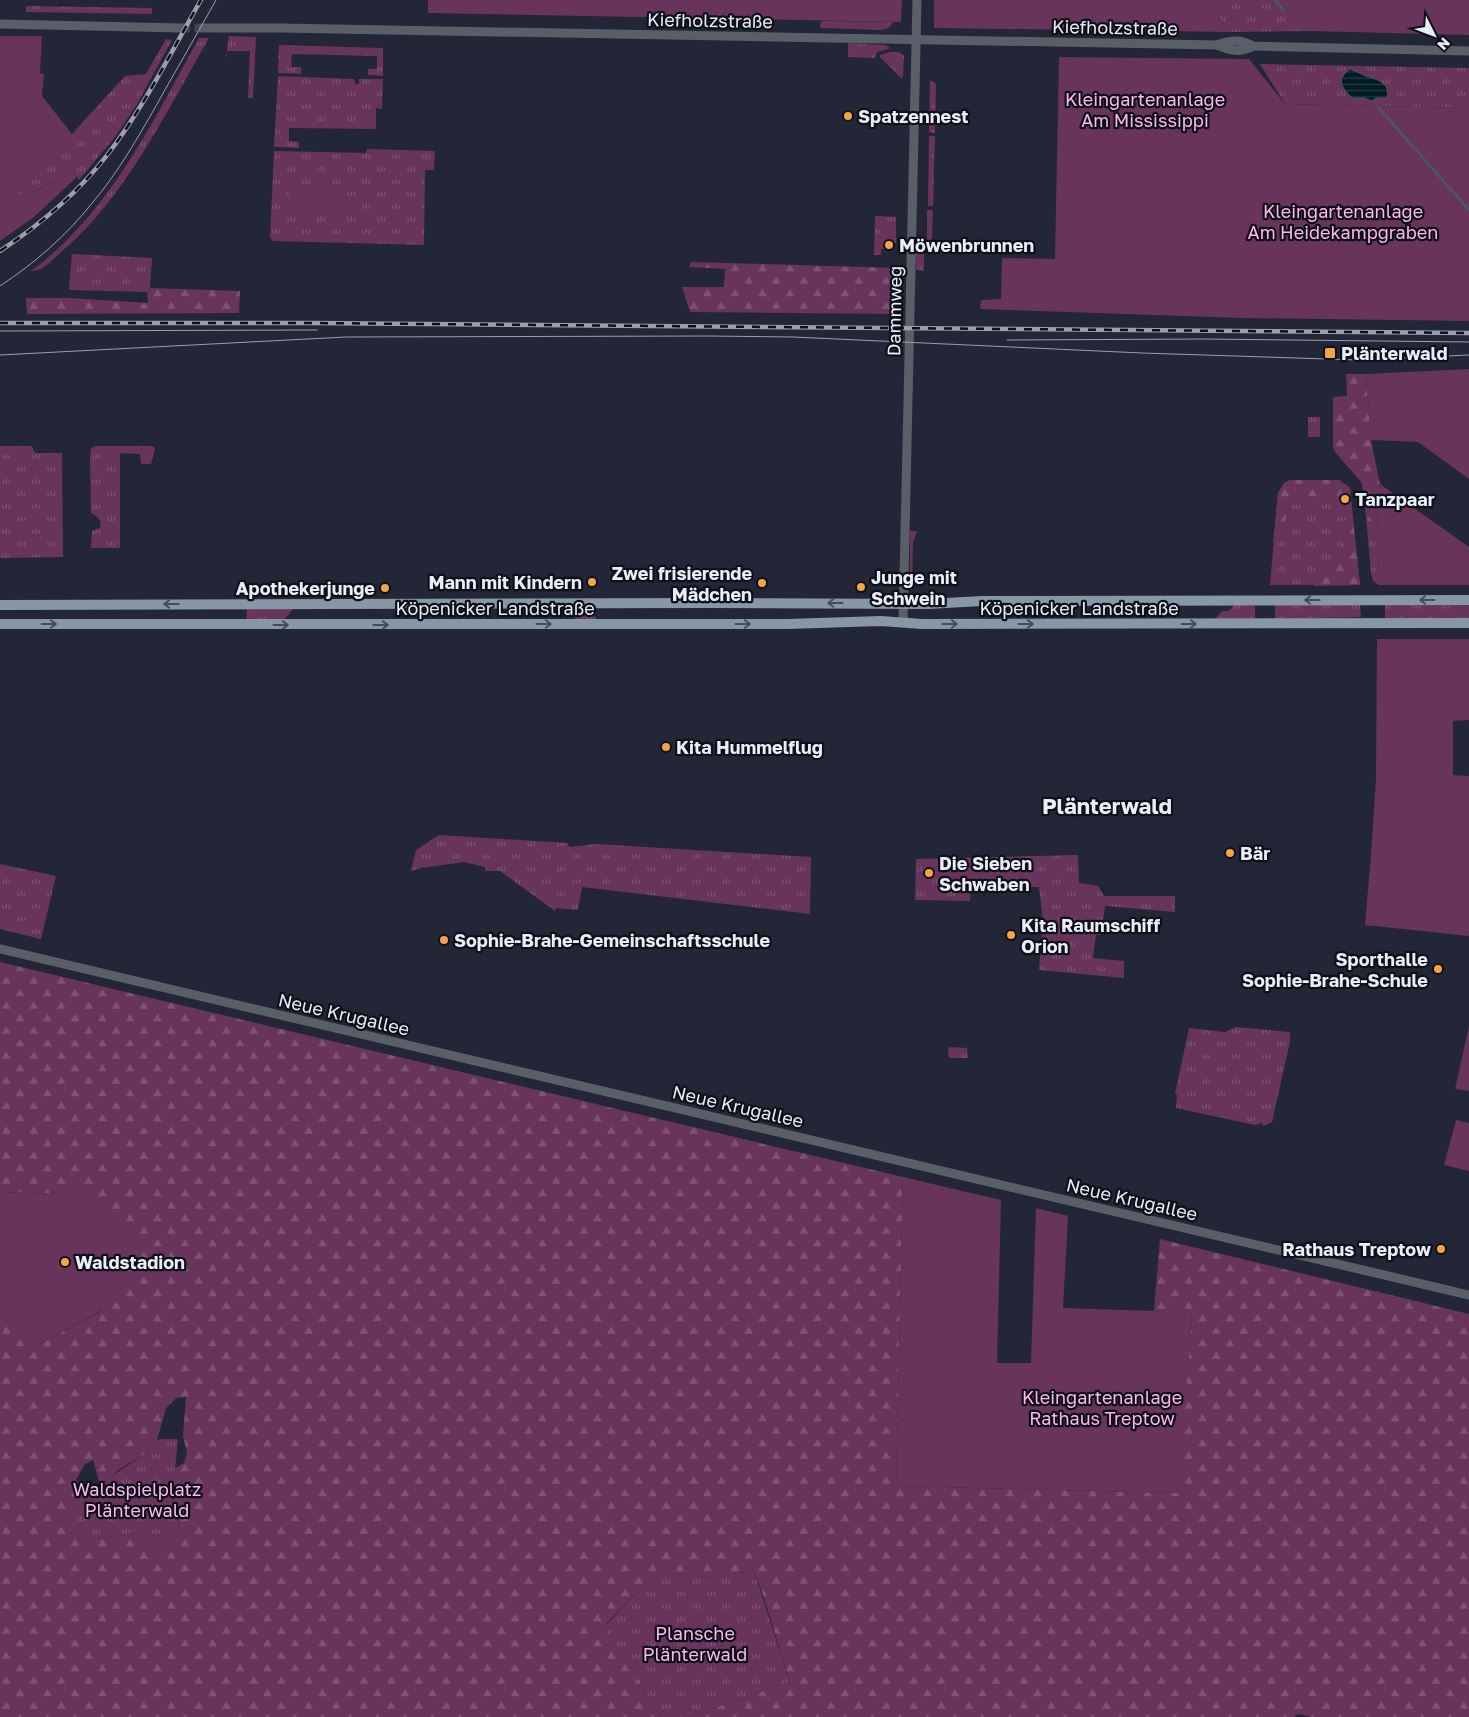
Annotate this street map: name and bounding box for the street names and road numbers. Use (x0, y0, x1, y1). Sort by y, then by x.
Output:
street label: Kiefholzstraße (647, 8, 773, 32)
street label: Kiefholzstraße (1052, 15, 1178, 39)
street label: Dammweg (882, 266, 906, 356)
street label: Köpenicker Landstraße (395, 597, 595, 619)
street label: Köpenicker Landstraße (979, 597, 1179, 619)
street label: Neue Krugallee (276, 988, 412, 1040)
street label: Neue Krugallee (670, 1080, 806, 1132)
street label: Neue Krugallee (1064, 1173, 1200, 1225)

